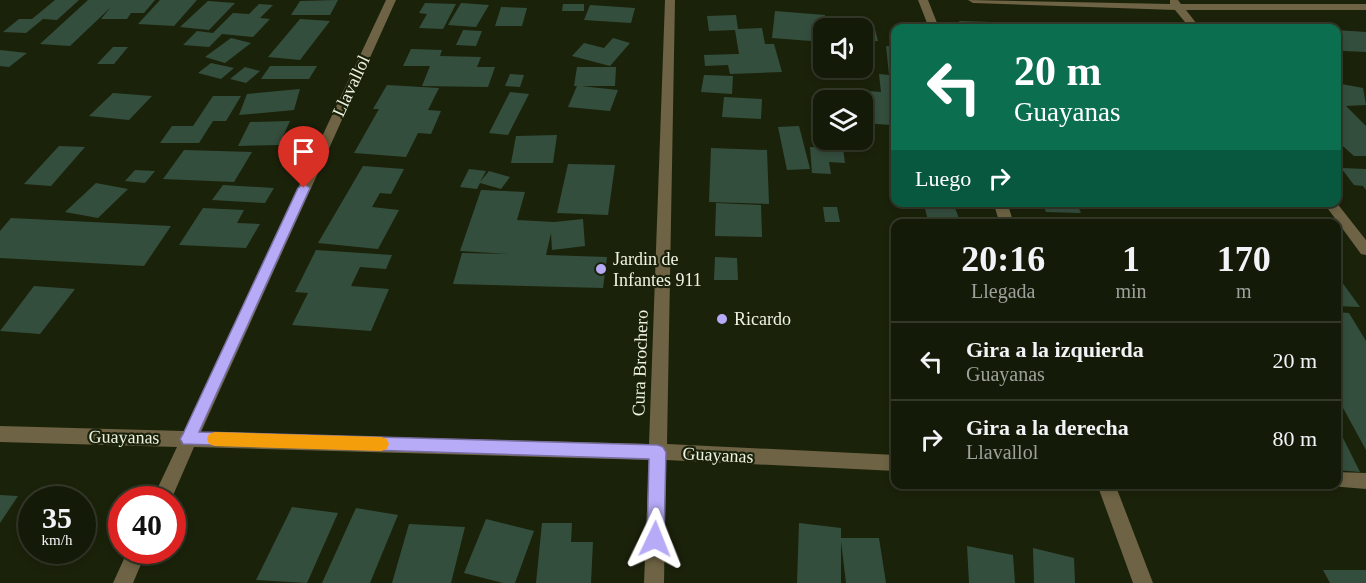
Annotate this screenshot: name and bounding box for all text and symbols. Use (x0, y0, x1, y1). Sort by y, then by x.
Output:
map controls (813, 18, 873, 150)
button: sound (813, 18, 873, 78)
icon: left (915, 48, 993, 126)
text: 20 m (1014, 48, 1102, 94)
street label: Llavallol (328, 52, 374, 120)
button: layers (813, 90, 873, 150)
text: Guayanas (1014, 97, 1120, 127)
pin (278, 126, 329, 188)
icon: arrive (287, 135, 320, 168)
icon: right (983, 162, 1016, 195)
text: Luego (915, 166, 971, 191)
text: 20:16 (961, 239, 1045, 279)
text: 1 (1122, 239, 1140, 279)
text: 170 (1217, 239, 1271, 279)
place label: Jardin de Infantes 911 (613, 249, 702, 290)
marker: Jardin de Infantes 911 (594, 262, 608, 276)
text: Llegada (971, 280, 1035, 302)
text: min (1115, 280, 1147, 302)
text: m (1236, 280, 1252, 302)
street label: Cura Brochero (628, 309, 652, 417)
place label: Ricardo (734, 309, 791, 329)
marker: Ricardo (715, 312, 729, 326)
text: Gira a la izquierda (966, 337, 1144, 362)
icon: left (915, 345, 948, 378)
text: 20 m (1272, 348, 1317, 373)
text: Guayanas (966, 363, 1045, 385)
text: Gira a la derecha (966, 415, 1129, 440)
icon: right (915, 423, 948, 456)
street label: Guayanas (88, 426, 160, 448)
text: 80 m (1272, 426, 1317, 451)
text: Llavallol (966, 441, 1038, 463)
street label: Guayanas (682, 443, 754, 467)
speed limit sign: 40 (108, 486, 186, 564)
text: 35 (42, 501, 72, 534)
position arrow (623, 507, 687, 571)
text: km/h (42, 532, 72, 548)

